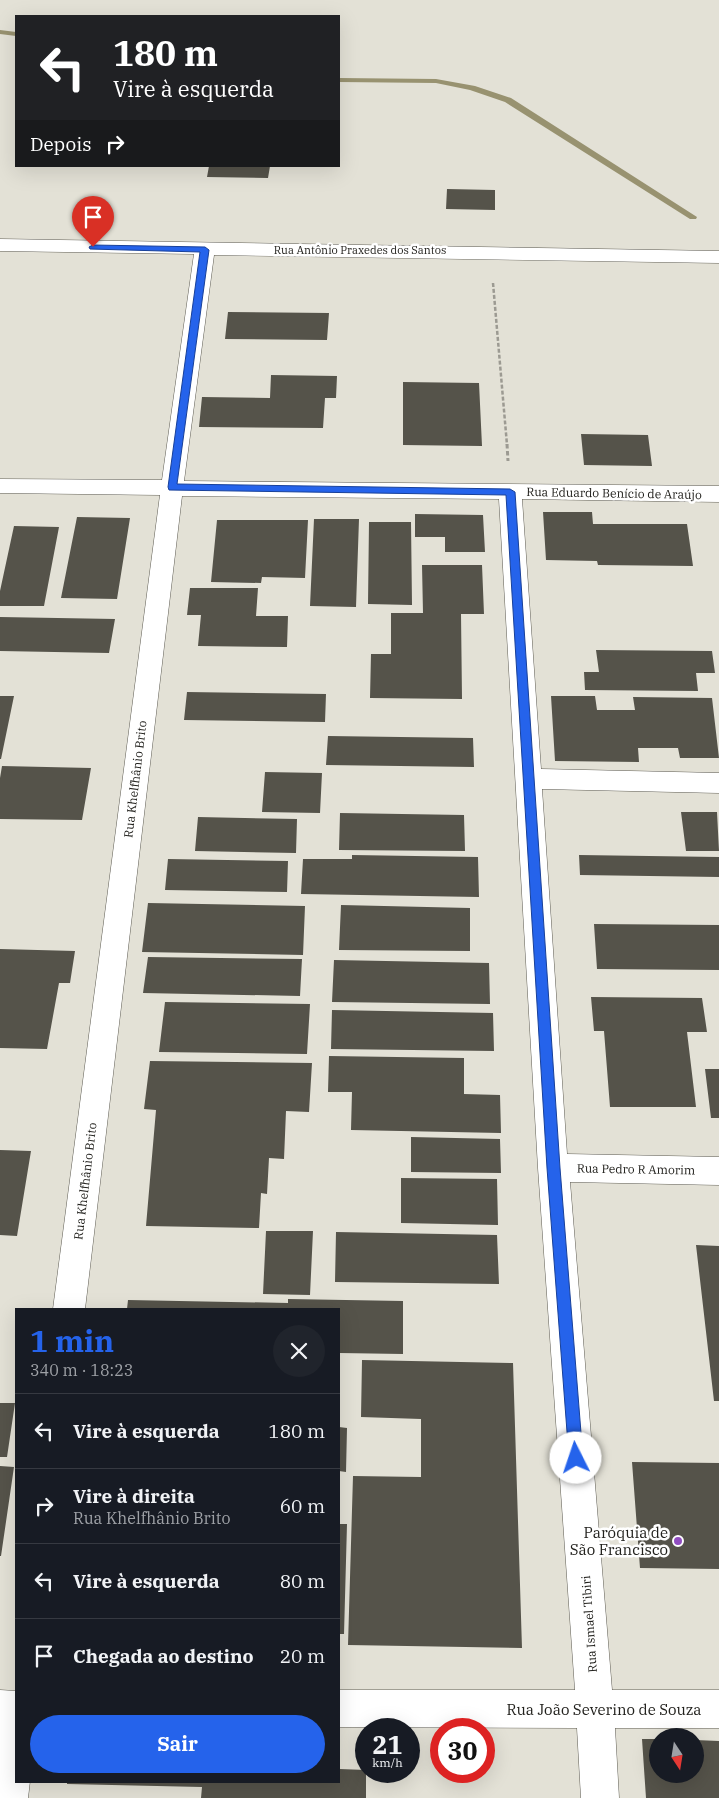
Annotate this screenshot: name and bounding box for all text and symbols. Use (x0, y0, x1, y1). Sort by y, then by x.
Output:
text: 180 m (113, 30, 218, 76)
icon: left (30, 35, 95, 100)
text: Vire à esquerda (113, 74, 274, 103)
icon: right (101, 130, 129, 158)
text: Depois (30, 132, 91, 156)
pin (72, 196, 114, 247)
icon: arrive (79, 203, 107, 231)
street label: Rua Antônio Praxedes dos Santos (274, 243, 446, 257)
street label: Rua Eduardo Benício de Araújo (526, 484, 702, 502)
street label: Rua Khelfhânio Brito (120, 719, 150, 839)
street label: Rua Khelfhânio Brito (70, 1121, 100, 1241)
street label: Rua Pedro R Amorim (577, 1160, 696, 1178)
text: 1 min (30, 1321, 114, 1360)
button: close (273, 1325, 325, 1377)
text: 340 m · 18:23 (30, 1360, 133, 1380)
icon: left (30, 1417, 58, 1445)
text: Vire à esquerda (73, 1419, 220, 1443)
text: 180 m (268, 1419, 325, 1443)
position arrow (549, 1431, 601, 1483)
text: Vire à direita (73, 1484, 195, 1508)
icon: right (30, 1492, 58, 1520)
text: 60 m (280, 1494, 325, 1518)
text: Rua Khelfhânio Brito (73, 1508, 230, 1528)
place label: Paróquia de São Francisco (570, 1523, 668, 1559)
marker: Paróquia de São Francisco (672, 1535, 684, 1547)
icon: left (30, 1567, 58, 1595)
text: Vire à esquerda (73, 1569, 220, 1593)
text: 80 m (280, 1569, 325, 1593)
street label: Rua Ismael Tibiri (578, 1575, 600, 1673)
icon: arrive (30, 1642, 58, 1670)
text: Chegada ao destino (73, 1644, 254, 1668)
text: 20 m (280, 1644, 325, 1668)
street label: Rua João Severino de Souza (506, 1700, 702, 1719)
button: Sair (30, 1715, 325, 1773)
speed limit sign: 30 (430, 1718, 495, 1783)
text: 21 (372, 1728, 403, 1761)
north arrow (649, 1728, 704, 1782)
map controls (649, 1728, 704, 1783)
text: km/h (372, 1755, 403, 1770)

